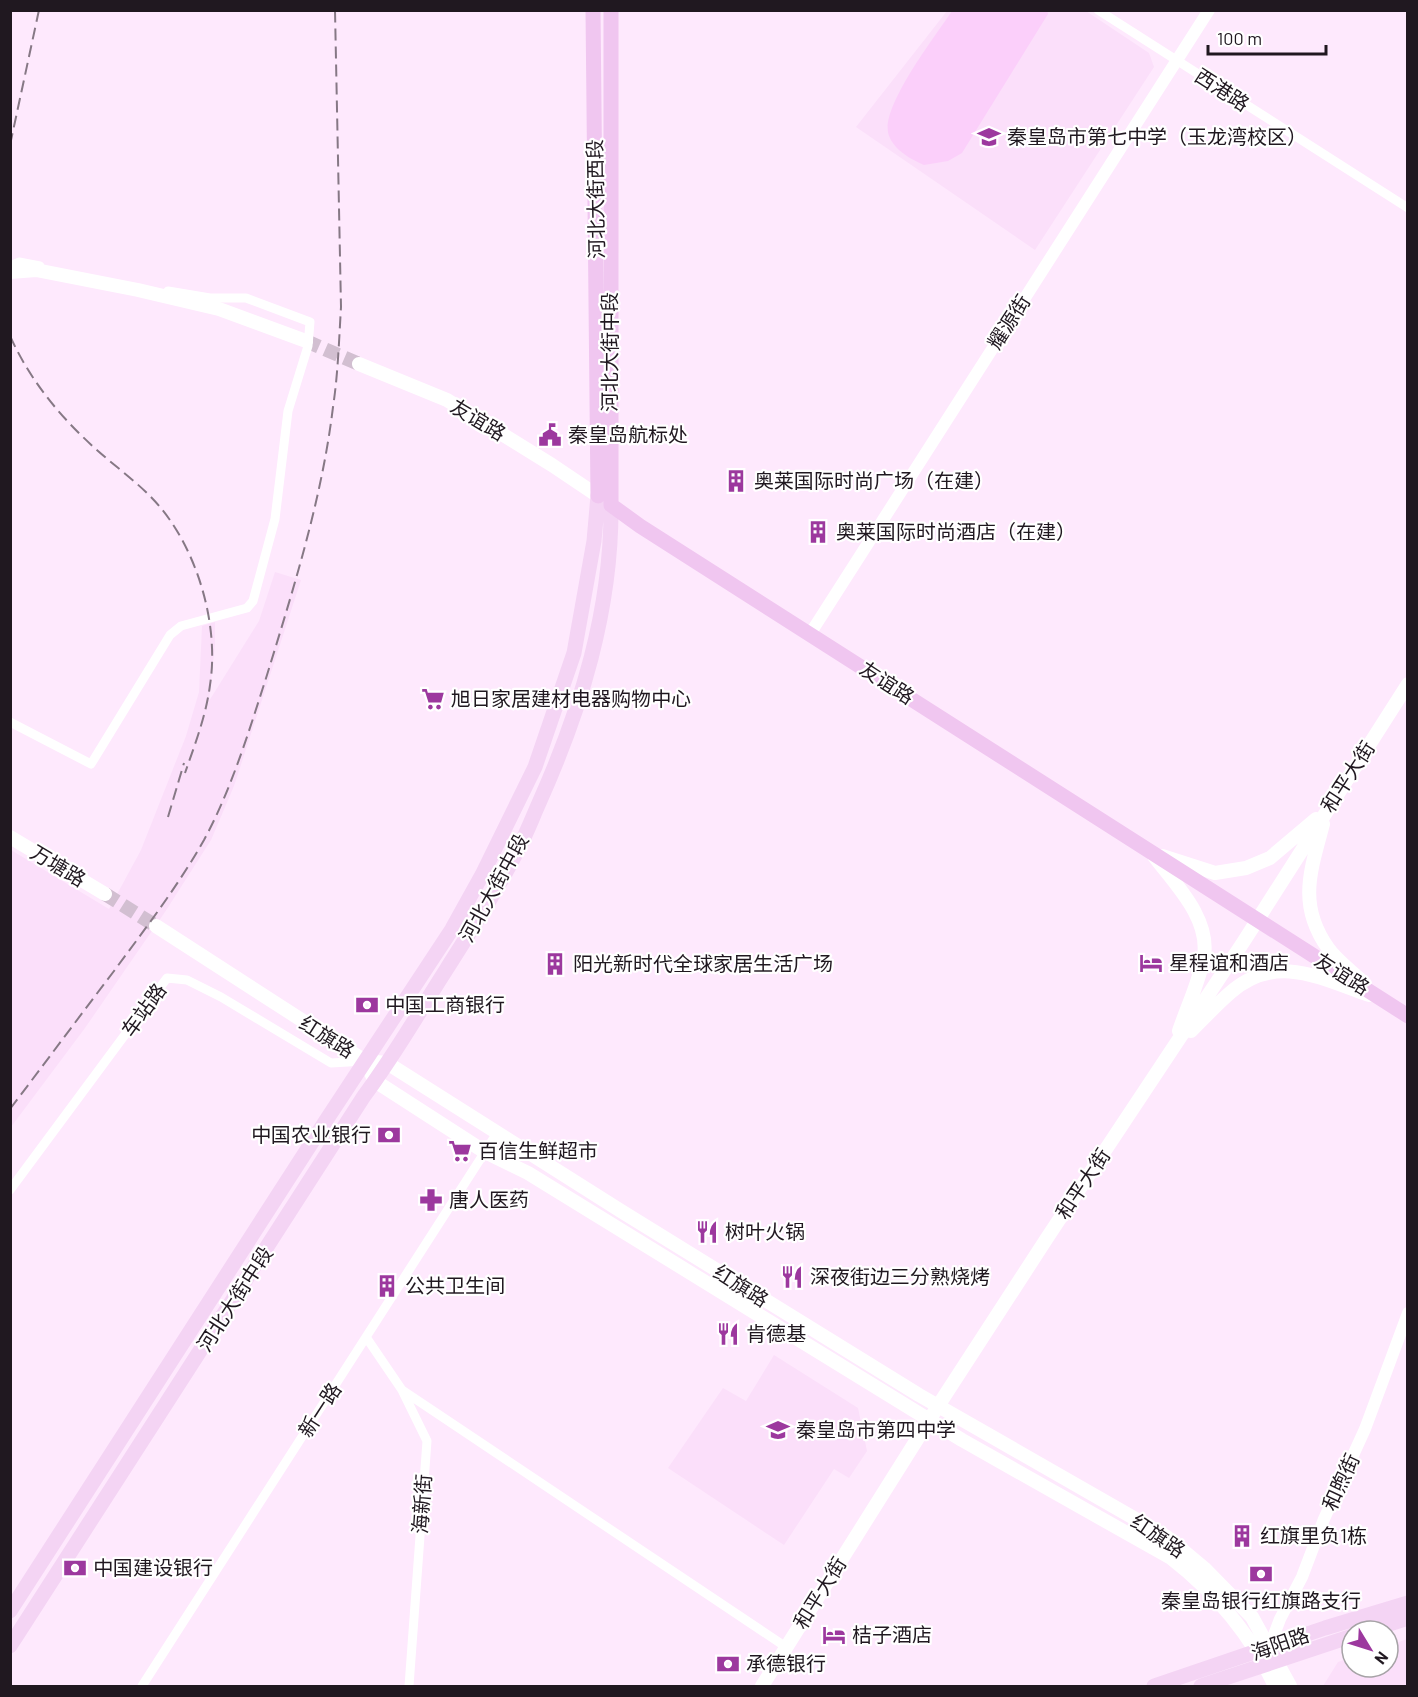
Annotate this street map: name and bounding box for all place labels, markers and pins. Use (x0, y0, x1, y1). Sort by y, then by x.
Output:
school or university icon: 秦皇岛市第七中学（玉龙湾校区） (976, 124, 1002, 150)
place label: 秦皇岛市第七中学（玉龙湾校区） (1007, 124, 1307, 148)
public building icon: 秦皇岛航标处 (537, 422, 563, 448)
place label: 秦皇岛航标处 (568, 422, 688, 446)
building icon: 奥莱国际时尚广场（在建） (723, 468, 749, 494)
place label: 奥莱国际时尚广场（在建） (754, 468, 994, 492)
building icon: 奥莱国际时尚酒店（在建） (805, 519, 831, 545)
place label: 奥莱国际时尚酒店（在建） (836, 519, 1076, 543)
supermarket icon: 旭日家居建材电器购物中心 (420, 686, 446, 712)
place label: 旭日家居建材电器购物中心 (451, 686, 691, 710)
hotel icon: 星程谊和酒店 (1138, 950, 1164, 976)
place label: 星程谊和酒店 (1169, 950, 1289, 974)
building icon: 阳光新时代全球家居生活广场 (542, 951, 568, 977)
place label: 阳光新时代全球家居生活广场 (573, 951, 833, 975)
bank icon: 中国工商银行 (354, 992, 380, 1018)
place label: 中国工商银行 (385, 992, 505, 1016)
place label: 中国农业银行 (251, 1122, 371, 1146)
bank icon: 中国农业银行 (376, 1122, 402, 1148)
supermarket icon: 百信生鲜超市 (447, 1138, 473, 1164)
place label: 百信生鲜超市 (478, 1138, 598, 1162)
pharmacy icon: 唐人医药 (418, 1187, 444, 1213)
place label: 唐人医药 (449, 1187, 529, 1211)
restaurant icon: 树叶火锅 (694, 1219, 720, 1245)
place label: 树叶火锅 (725, 1219, 805, 1243)
restaurant icon: 深夜街边三分熟烧烤 (779, 1264, 805, 1290)
place label: 深夜街边三分熟烧烤 (810, 1264, 990, 1288)
building icon: 公共卫生间 (374, 1273, 400, 1299)
place label: 公共卫生间 (405, 1273, 505, 1297)
restaurant icon: 肯德基 (715, 1321, 741, 1347)
place label: 肯德基 (746, 1321, 806, 1345)
school or university icon: 秦皇岛市第四中学 (765, 1417, 791, 1443)
place label: 秦皇岛市第四中学 (796, 1417, 956, 1441)
building icon: 红旗里负1栋 (1229, 1523, 1255, 1549)
place label: 红旗里负1栋 (1260, 1523, 1367, 1547)
bank icon: 中国建设银行 (62, 1555, 88, 1581)
place label: 中国建设银行 (93, 1555, 213, 1579)
bank icon: 秦皇岛银行红旗路支行 (1248, 1561, 1274, 1587)
place label: 秦皇岛银行红旗路支行 (1161, 1588, 1361, 1612)
hotel icon: 桔子酒店 (821, 1622, 847, 1648)
place label: 桔子酒店 (852, 1622, 932, 1646)
bank icon: 承德银行 (715, 1651, 741, 1677)
place label: 承德银行 (746, 1651, 826, 1675)

